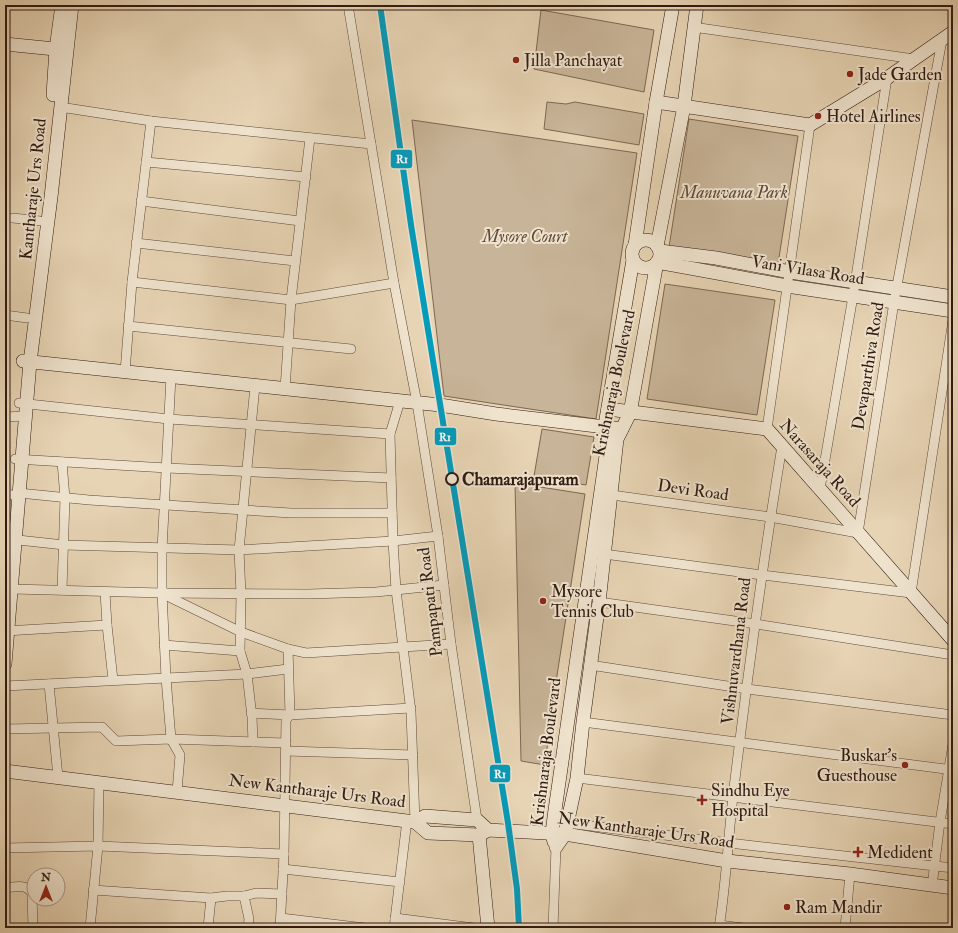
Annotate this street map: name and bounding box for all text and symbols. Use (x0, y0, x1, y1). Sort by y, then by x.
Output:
place label: Jilla Panchayat (523, 50, 623, 72)
marker: Jilla Panchayat (511, 55, 521, 65)
place label: Jade Garden (857, 64, 943, 86)
marker: Jade Garden (845, 69, 855, 79)
place label: Hotel Airlines (826, 106, 921, 127)
marker: Hotel Airlines (813, 111, 823, 121)
street label: Kantharaje Urs Road (15, 117, 51, 261)
line badge: R1 (390, 149, 413, 169)
text: R1 (396, 153, 408, 166)
park label: Manuvana Park (679, 182, 788, 203)
park label: Mysore Court (482, 226, 569, 247)
street label: Vani Vilasa Road (750, 251, 867, 289)
street label: Devaparthiva Road (848, 300, 890, 432)
street label: Krishnaraja Boulevard (588, 307, 640, 458)
street label: Narasaraja Road (775, 415, 865, 512)
line badge: R1 (434, 427, 457, 446)
text: R1 (439, 431, 451, 444)
place label: Chamarajapuram (462, 469, 579, 491)
marker: Chamarajapuram (445, 472, 459, 486)
street label: Devi Road (656, 475, 731, 505)
street label: Pampapati Road (413, 545, 448, 658)
street label: Vishnuvardhana Road (717, 576, 756, 726)
place label: Mysore Tennis Club (551, 581, 634, 622)
marker: Mysore Tennis Club (538, 596, 548, 606)
street label: Krishnaraja Boulevard (526, 676, 566, 827)
place label: Buskar's Guesthouse (817, 745, 897, 786)
marker: Buskar's Guesthouse (900, 760, 910, 770)
line badge: R1 (489, 764, 511, 783)
text: R1 (494, 768, 506, 781)
street label: New Kantharaje Urs Road (227, 770, 407, 812)
place label: Sindhu Eye Hospital (711, 780, 790, 822)
marker: Sindhu Eye Hospital (696, 794, 708, 806)
street label: New Kantharaje Urs Road (556, 807, 736, 853)
place label: Medident (867, 842, 933, 863)
marker: Medident (852, 846, 864, 858)
north arrow (26, 867, 66, 907)
text: N (40, 871, 52, 884)
place label: Ram Mandir (795, 897, 883, 918)
marker: Ram Mandir (782, 902, 792, 912)

